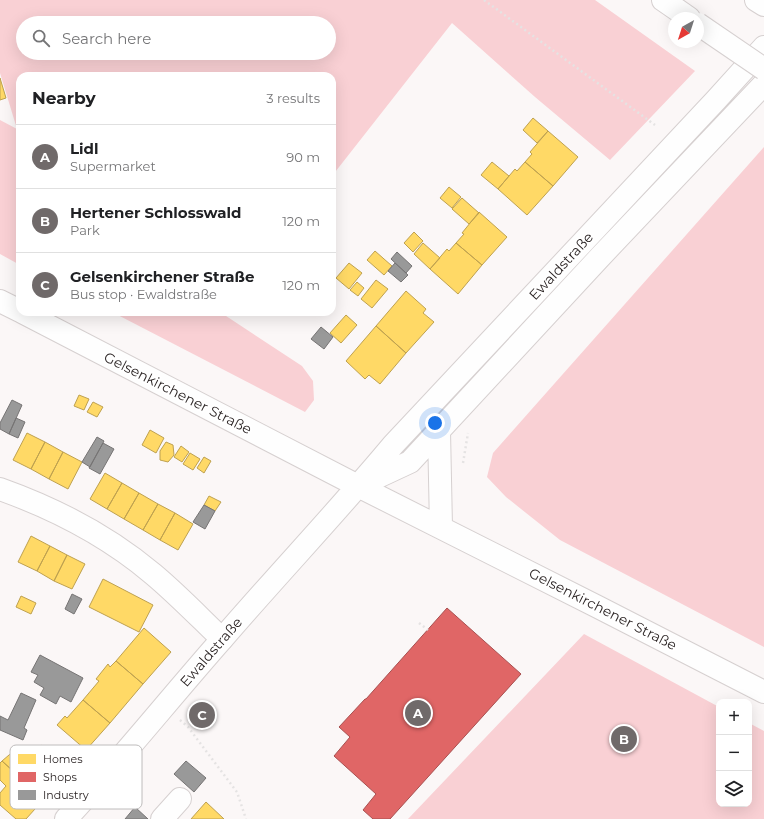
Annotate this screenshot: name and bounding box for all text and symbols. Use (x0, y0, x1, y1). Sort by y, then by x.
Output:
north arrow (668, 12, 704, 48)
search box (16, 16, 336, 60)
icon: search (30, 27, 52, 49)
text: Search here (62, 29, 151, 48)
text: Nearby (32, 88, 96, 108)
text: 3 results (266, 90, 320, 106)
text: Lidl (70, 139, 98, 158)
text: A (40, 149, 50, 165)
text: 90 m (286, 149, 320, 165)
text: Supermarket (70, 158, 156, 174)
text: Hertener Schlosswald (70, 203, 241, 222)
text: B (40, 213, 50, 229)
text: 120 m (282, 213, 320, 229)
text: Park (70, 222, 100, 238)
street label: Ewaldstraße (525, 228, 597, 304)
text: Gelsenkirchener Straße (70, 267, 254, 286)
text: C (40, 277, 50, 293)
text: 120 m (282, 277, 320, 293)
text: Bus stop · Ewaldstraße (70, 286, 217, 302)
street label: Gelsenkirchener Straße (101, 348, 255, 438)
your location (425, 413, 445, 433)
street label: Gelsenkirchener Straße (526, 564, 680, 654)
street label: Ewaldstraße (176, 613, 246, 691)
pin: A (405, 698, 431, 728)
map controls (716, 699, 752, 807)
button: + (716, 699, 752, 735)
pin: C (189, 700, 215, 730)
pin: B (611, 724, 637, 754)
button: − (716, 735, 752, 771)
legend (10, 745, 142, 809)
text: Homes (43, 752, 83, 766)
text: Shops (43, 770, 78, 784)
button: layers (716, 771, 752, 807)
text: Industry (43, 788, 89, 802)

